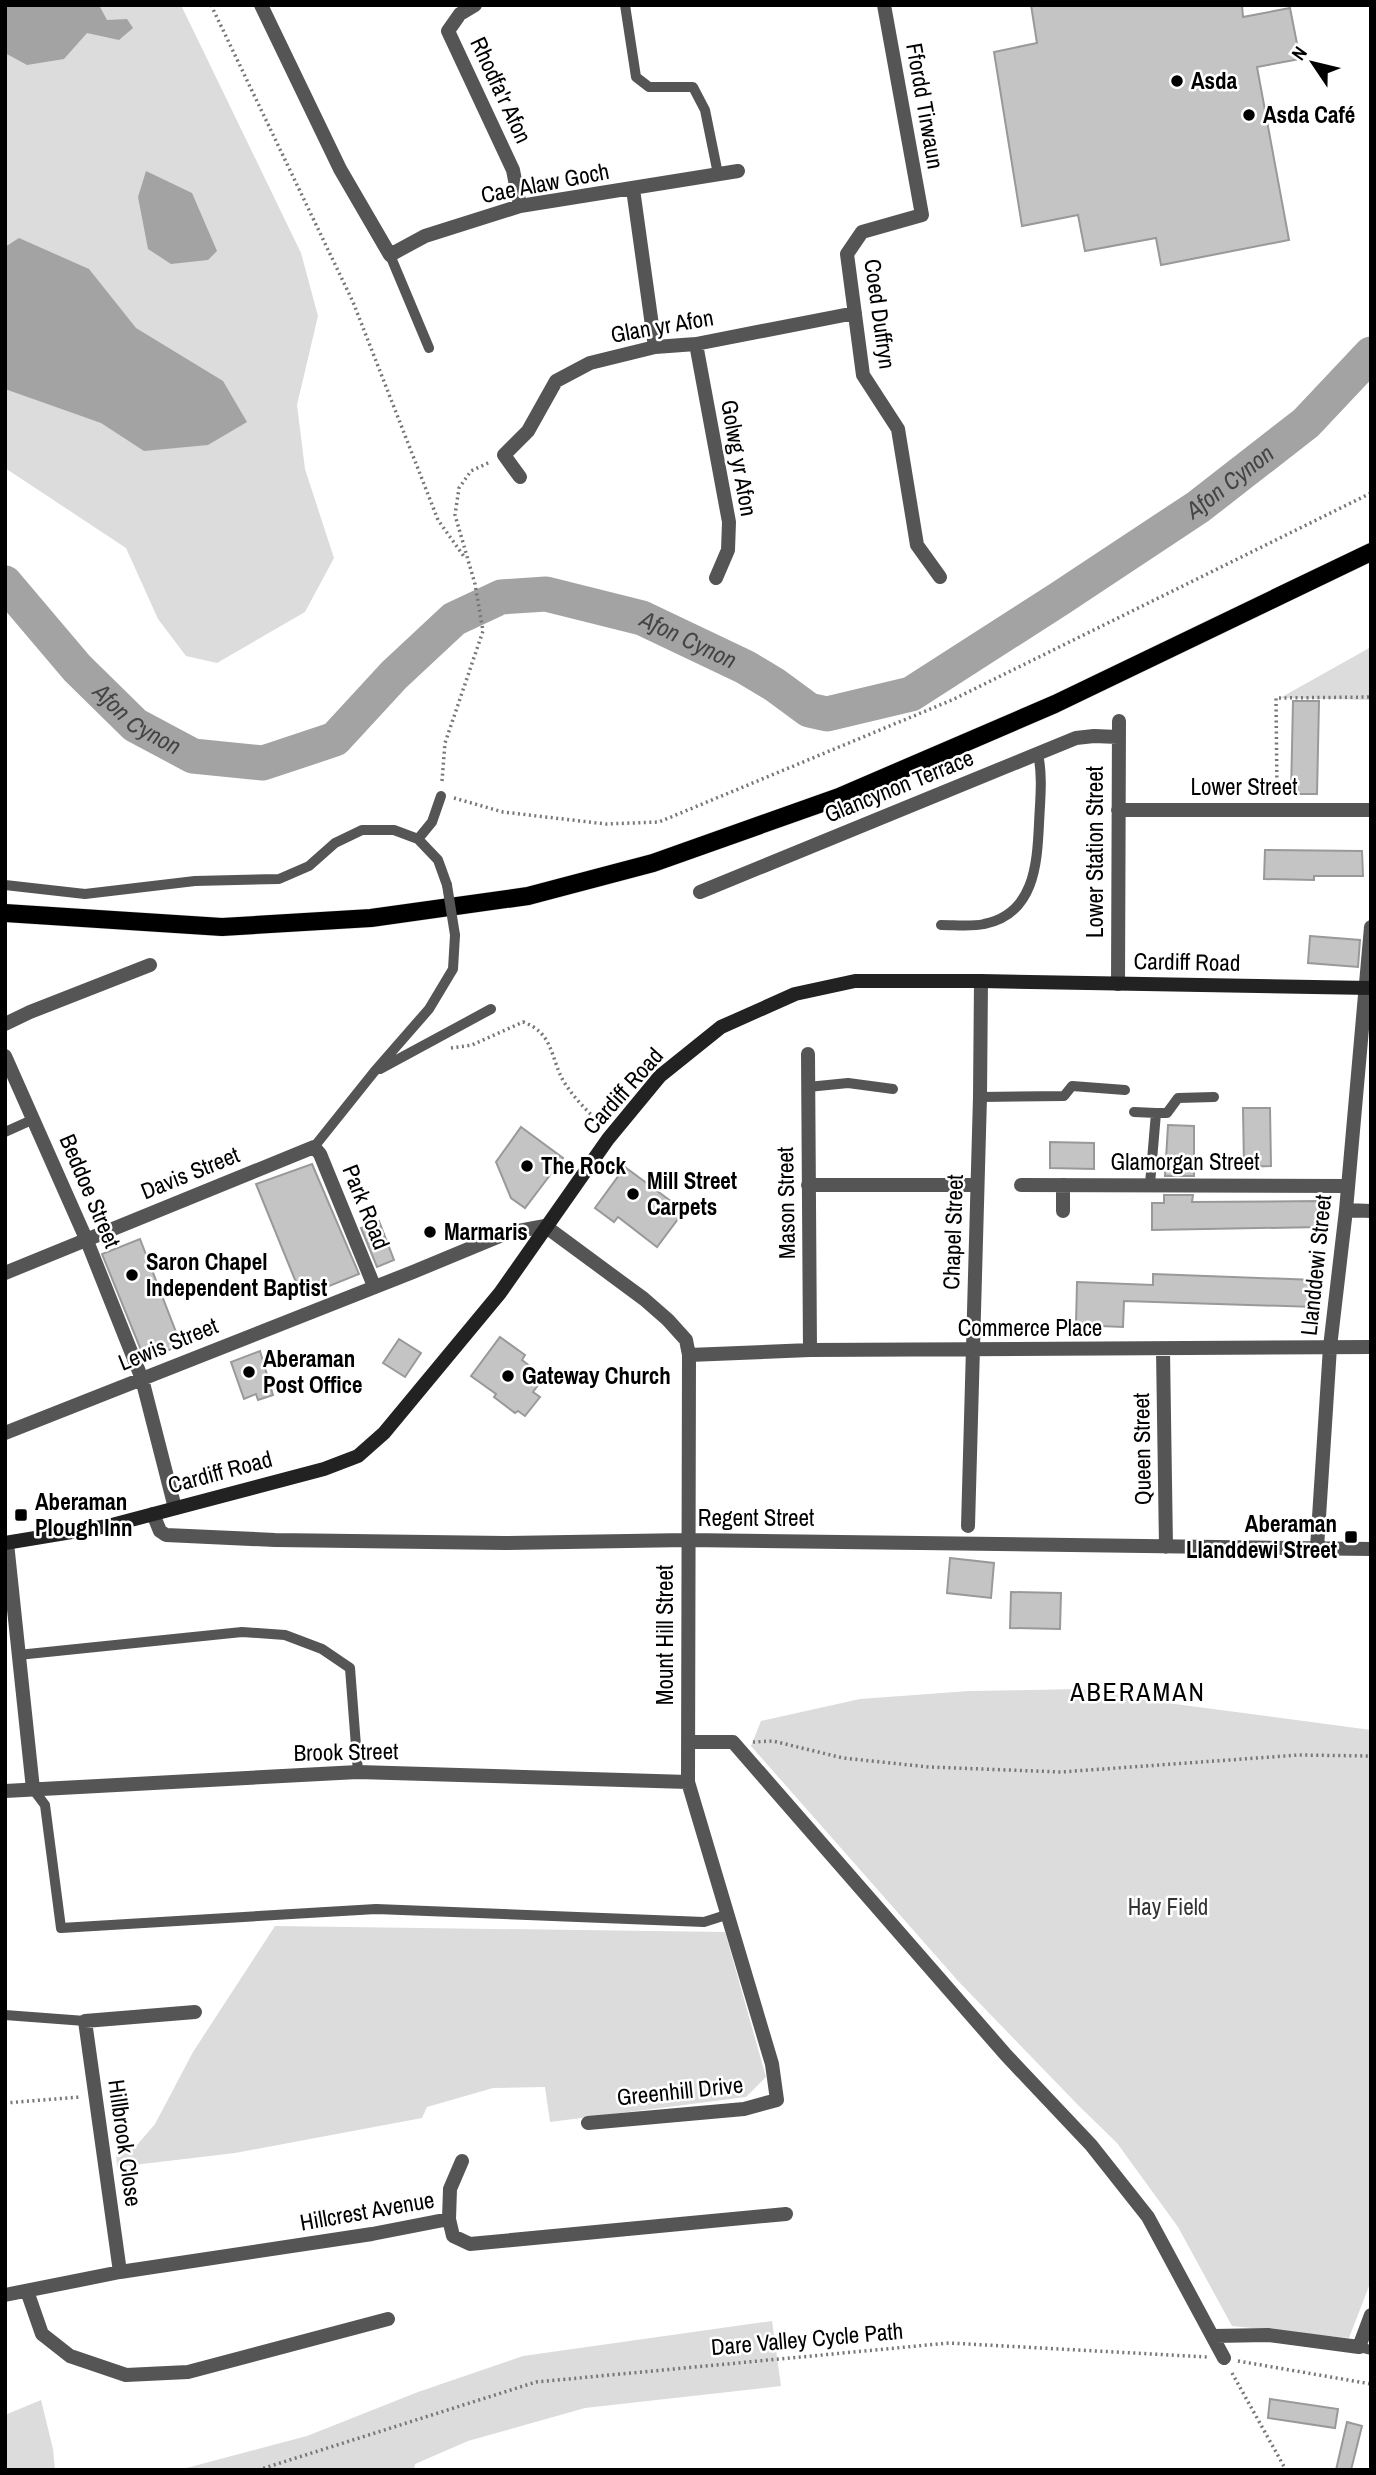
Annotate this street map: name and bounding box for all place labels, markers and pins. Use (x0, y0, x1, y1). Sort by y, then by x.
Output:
place label: Asda (1191, 65, 1238, 96)
marker: Asda (1169, 73, 1185, 89)
place label: Asda Café (1263, 99, 1355, 130)
marker: Asda Café (1241, 107, 1257, 123)
place label: The Rock (541, 1150, 626, 1181)
marker: The Rock (519, 1158, 535, 1174)
place label: Mill Street Carpets (647, 1165, 737, 1222)
marker: Mill Street Carpets (625, 1186, 641, 1202)
place label: Marmaris (444, 1216, 528, 1247)
marker: Marmaris (422, 1224, 438, 1240)
place label: Saron Chapel Independent Baptist (146, 1246, 327, 1303)
marker: Saron Chapel Independent Baptist (124, 1267, 140, 1283)
place label: Aberaman Post Office (263, 1343, 363, 1400)
place label: Gateway Church (522, 1360, 671, 1391)
marker: Aberaman Post Office (241, 1364, 257, 1380)
marker: Gateway Church (500, 1368, 516, 1384)
place label: Aberaman Plough Inn (35, 1486, 132, 1543)
marker: Aberaman Plough Inn (13, 1507, 29, 1523)
place label: Aberaman Llanddewi Street (1186, 1508, 1337, 1565)
marker: Aberaman Llanddewi Street (1343, 1529, 1359, 1545)

